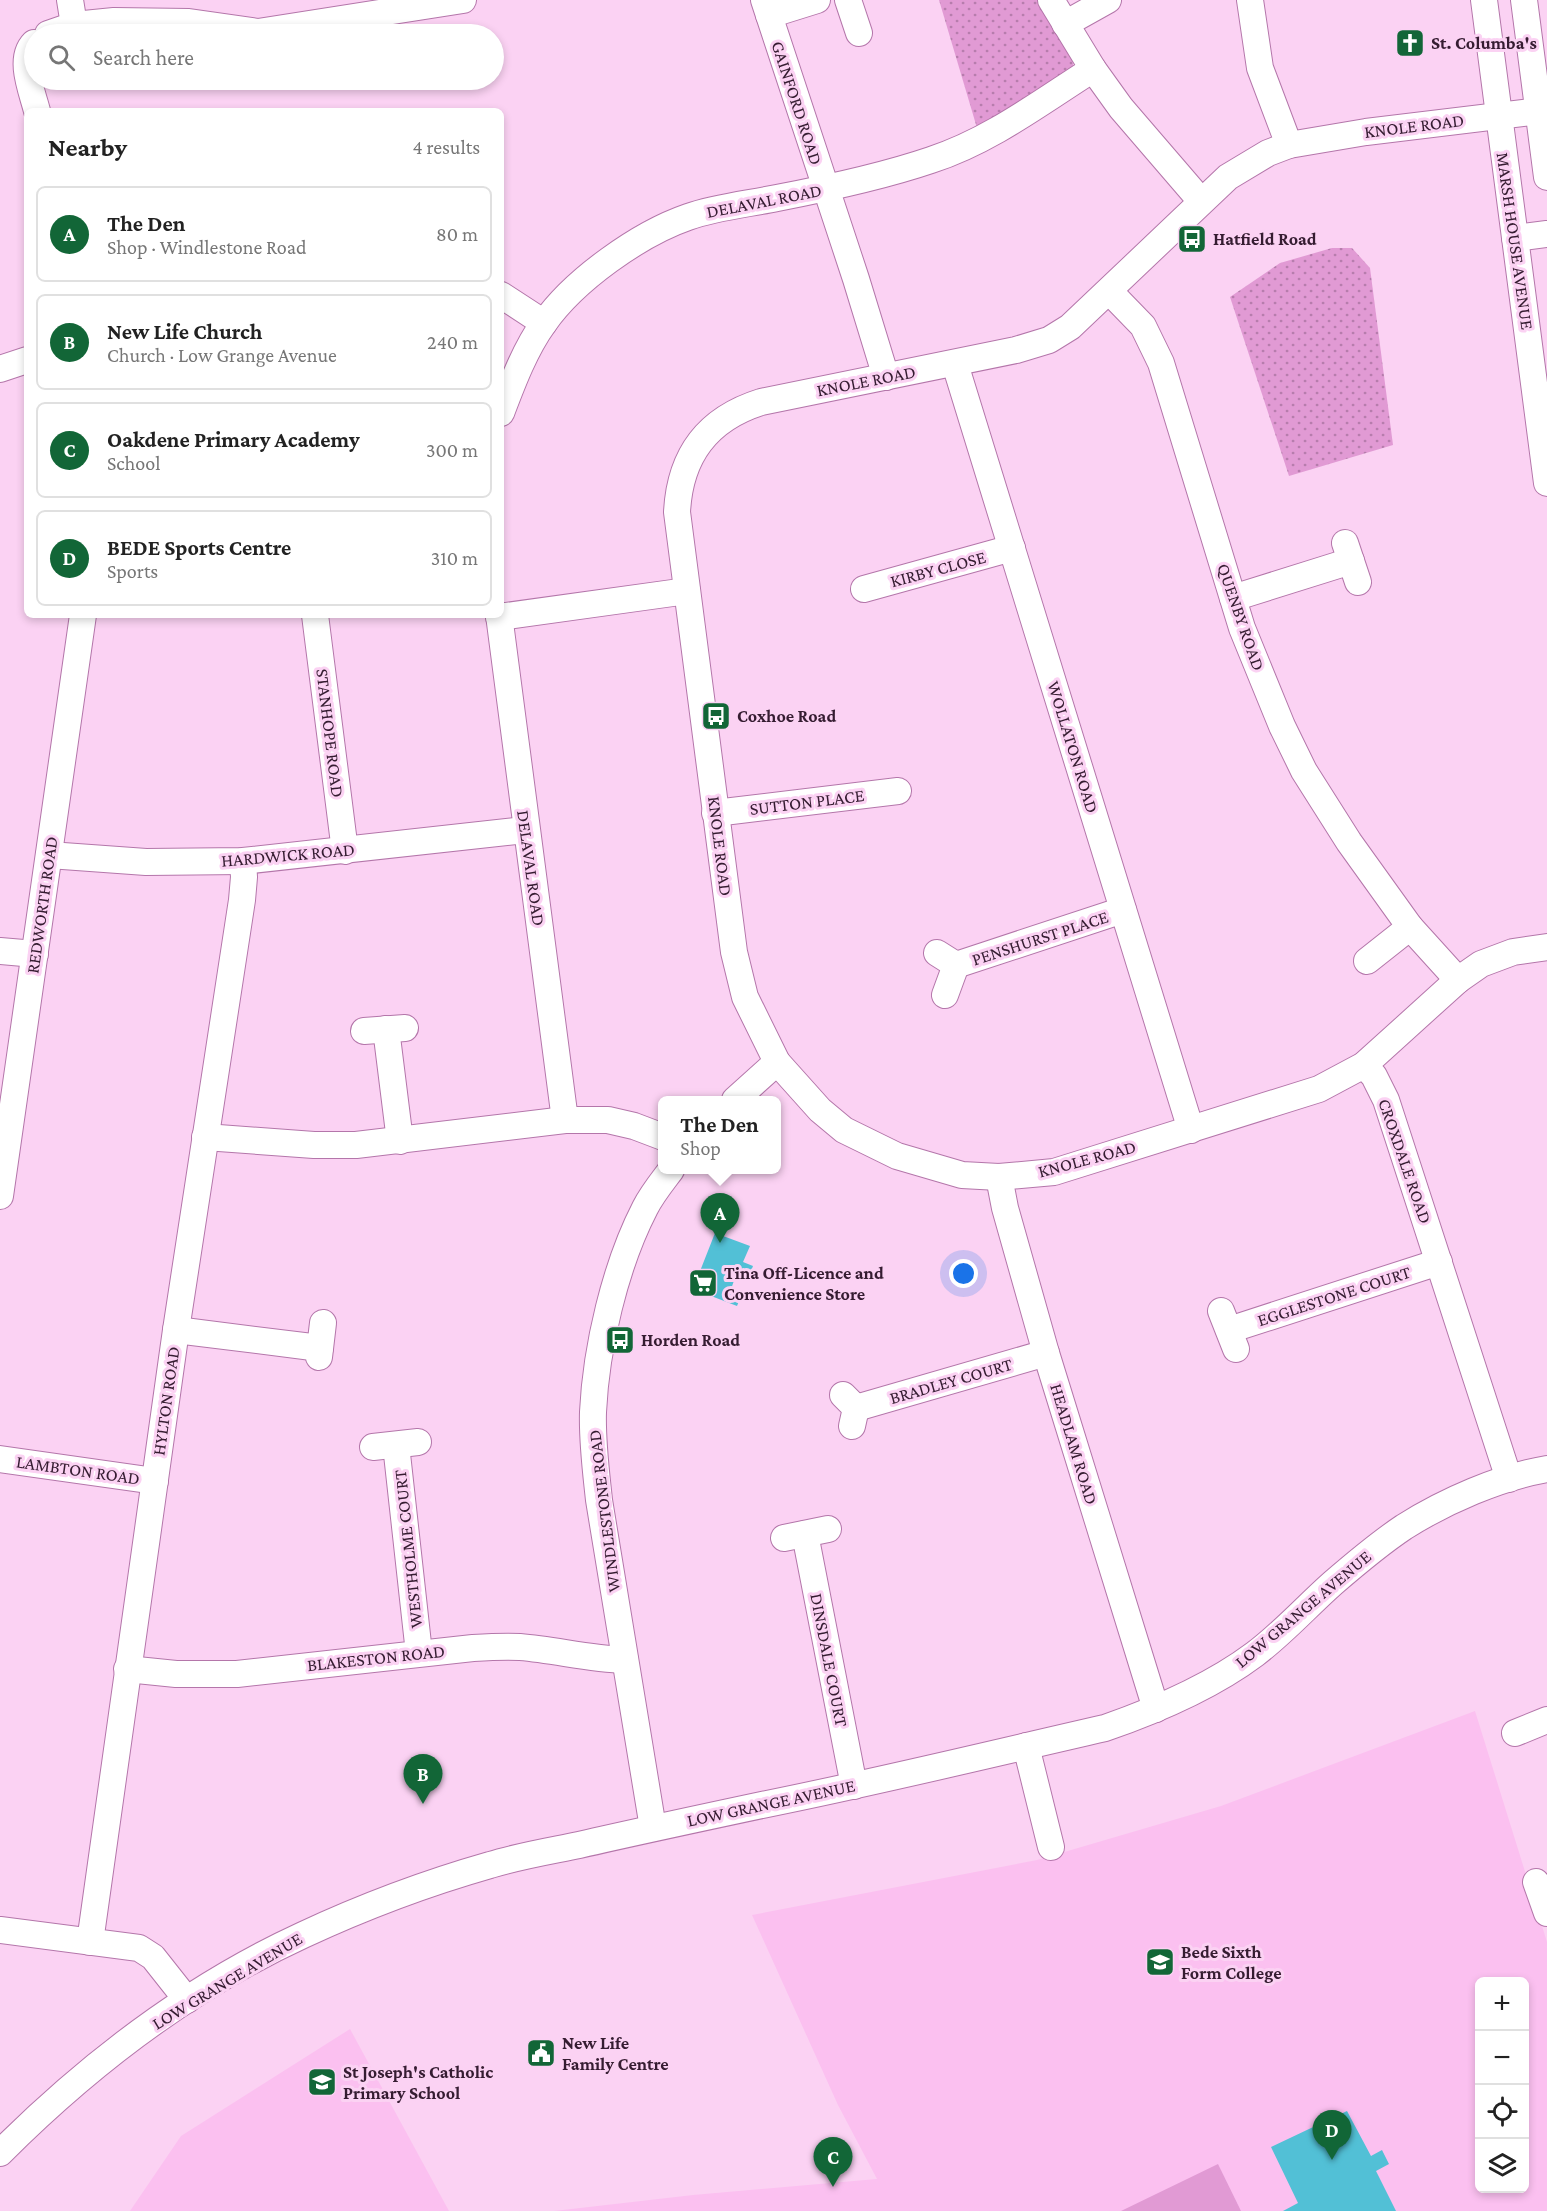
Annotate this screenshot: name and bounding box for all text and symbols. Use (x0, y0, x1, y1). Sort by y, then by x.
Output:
search box (24, 24, 504, 90)
church icon: St. Columba's (1394, 27, 1426, 59)
place label: St. Columba's (1431, 33, 1537, 53)
street label: GAINFORD ROAD (768, 39, 826, 167)
icon: search (45, 41, 78, 74)
text: Search here (93, 45, 194, 70)
street label: KNOLE ROAD (1363, 110, 1465, 142)
text: Nearby (48, 133, 127, 162)
text: 4 results (413, 136, 480, 158)
street label: MARSH HOUSE AVENUE (1493, 151, 1537, 331)
street label: DELAVAL ROAD (705, 180, 823, 222)
text: The Den (107, 211, 185, 236)
text: A (64, 223, 75, 245)
text: 80 m (436, 223, 478, 245)
bus stop icon: Hatfield Road (1176, 223, 1208, 255)
place label: Hatfield Road (1213, 229, 1317, 249)
text: Shop · Windlestone Road (107, 236, 307, 258)
text: New Life Church (107, 319, 262, 344)
text: B (64, 331, 75, 353)
text: 240 m (427, 331, 478, 353)
text: Church · Low Grange Avenue (107, 344, 337, 366)
street label: KNOLE ROAD (815, 362, 917, 400)
text: Oakdene Primary Academy (107, 427, 360, 452)
text: C (63, 439, 76, 461)
text: 300 m (426, 439, 478, 461)
text: School (107, 452, 160, 474)
text: BEDE Sports Centre (107, 535, 291, 560)
text: D (63, 547, 76, 569)
text: 310 m (431, 547, 478, 569)
street label: KIRBY CLOSE (888, 547, 988, 591)
text: Sports (107, 560, 158, 582)
street label: QUENBY ROAD (1213, 561, 1269, 673)
street label: STANHOPE ROAD (312, 667, 348, 799)
street label: WOLLATON ROAD (1043, 679, 1103, 815)
bus stop icon: Coxhoe Road (700, 700, 732, 732)
place label: Coxhoe Road (737, 706, 836, 726)
street label: SUTTON PLACE (749, 785, 866, 819)
street label: KNOLE ROAD (704, 795, 736, 897)
street label: DELAVAL ROAD (513, 809, 549, 927)
street label: REDWORTH ROAD (22, 835, 62, 975)
street label: HARDWICK ROAD (220, 839, 356, 871)
street label: PENSHURST PLACE (969, 906, 1111, 970)
popup (658, 1096, 781, 1174)
street label: CROXDALE ROAD (1374, 1096, 1436, 1226)
text: The Den (680, 1112, 759, 1137)
street label: KNOLE ROAD (1036, 1136, 1138, 1182)
text: Shop (680, 1137, 721, 1159)
pin: A (700, 1194, 740, 1243)
your location (949, 1259, 978, 1288)
street label: EGGLESTONE COURT (1255, 1262, 1413, 1330)
place label: Tina Off-Licence and Convenience Store (724, 1263, 884, 1304)
supermarket icon: Tina Off-Licence and Convenience Store (687, 1267, 719, 1299)
bus stop icon: Horden Road (604, 1324, 636, 1356)
place label: Horden Road (641, 1330, 740, 1350)
street label: HYLTON ROAD (148, 1345, 184, 1457)
street label: BRADLEY COURT (887, 1354, 1015, 1408)
street label: HEADLAM ROAD (1046, 1381, 1102, 1507)
street label: WINDLESTONE ROAD (584, 1429, 624, 1593)
street label: LAMBTON ROAD (15, 1451, 141, 1489)
street label: WESTHOLME COURT (390, 1469, 426, 1629)
street label: LOW GRANGE AVENUE (1231, 1546, 1375, 1672)
street label: DINSDALE COURT (806, 1592, 852, 1729)
street label: BLAKESTON ROAD (306, 1641, 446, 1675)
pin: B (404, 1754, 442, 1804)
street label: LOW GRANGE AVENUE (685, 1775, 857, 1831)
street label: LOW GRANGE AVENUE (148, 1928, 306, 2034)
place label: Bede Sixth Form College (1181, 1942, 1282, 1983)
school or university icon: Bede Sixth Form College (1144, 1946, 1176, 1978)
map controls (1475, 1977, 1529, 2193)
button: + (1475, 1977, 1529, 2031)
button: − (1475, 2031, 1529, 2085)
place label: New Life Family Centre (562, 2033, 669, 2074)
public building icon: New Life Family Centre (525, 2037, 557, 2069)
place label: St Joseph's Catholic Primary School (343, 2062, 493, 2103)
school or university icon: St Joseph's Catholic Primary School (306, 2066, 338, 2098)
button: locate (1475, 2085, 1529, 2139)
pin: D (1312, 2110, 1352, 2160)
pin: C (814, 2138, 852, 2187)
button: layers (1475, 2139, 1529, 2193)

